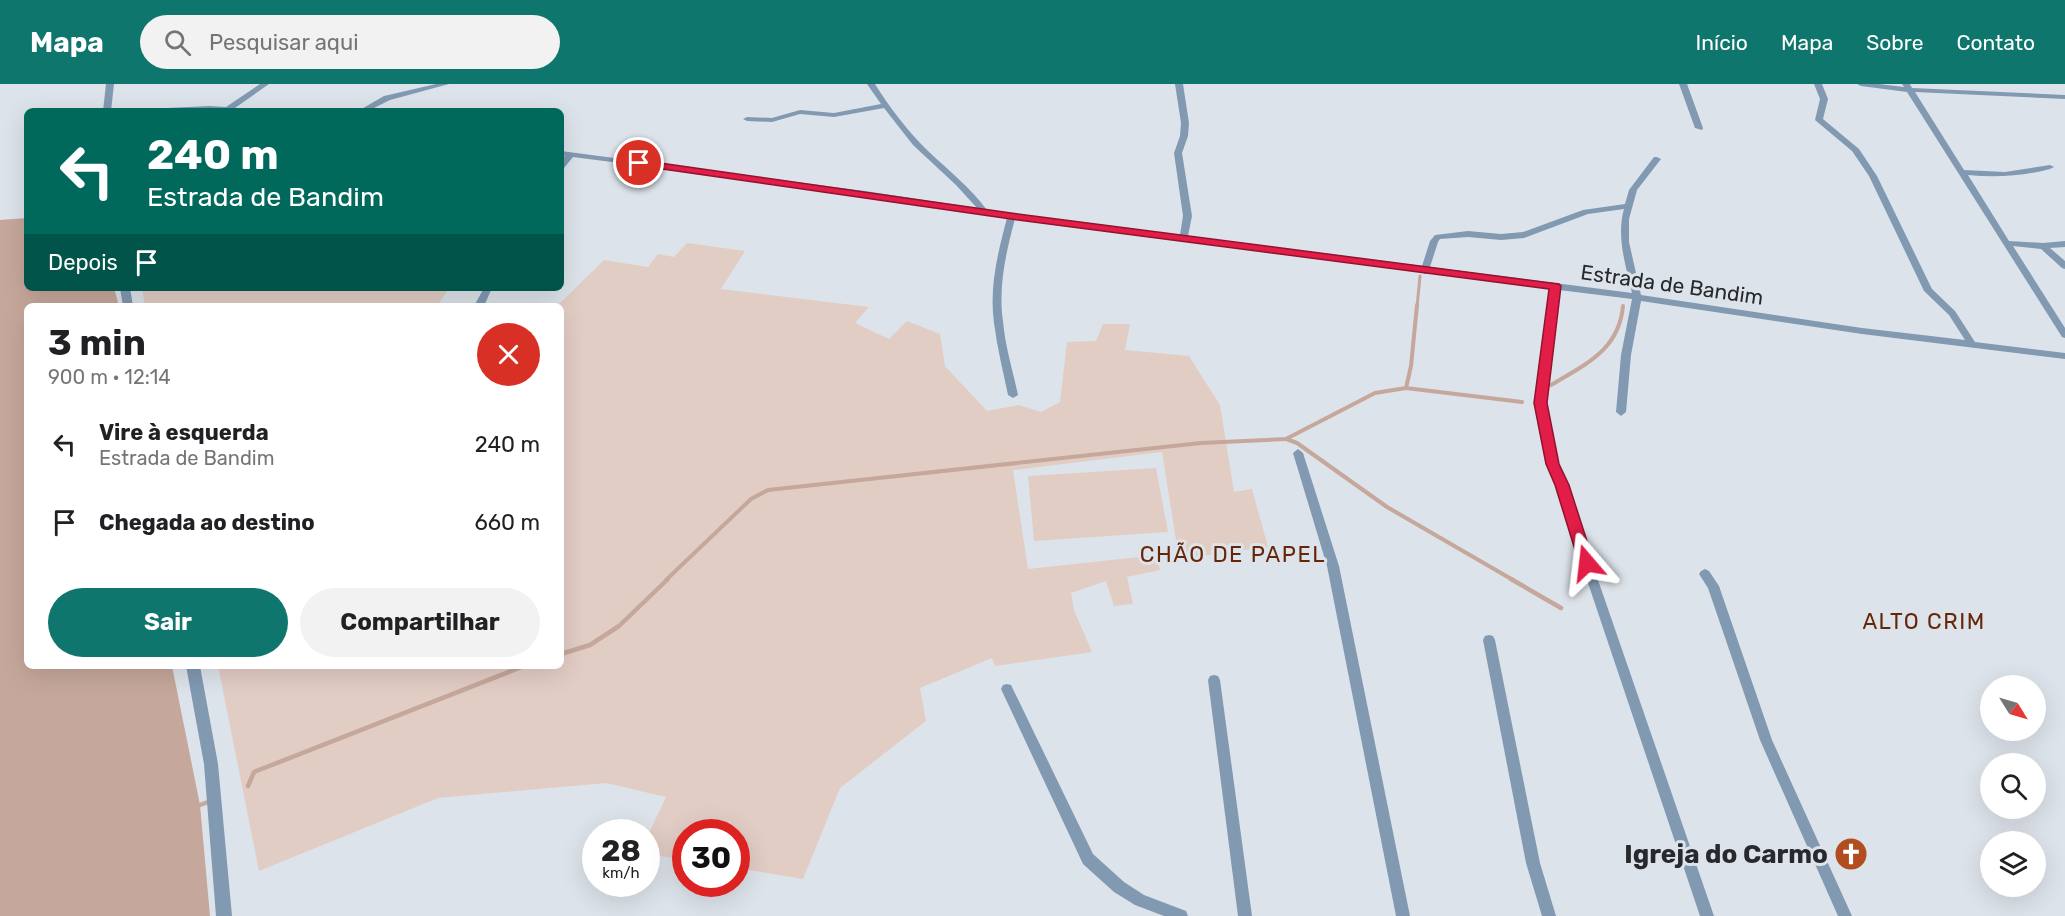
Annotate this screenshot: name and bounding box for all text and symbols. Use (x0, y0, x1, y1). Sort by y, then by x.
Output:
search box (140, 15, 560, 69)
text: Mapa (30, 26, 104, 59)
icon: search (161, 26, 194, 59)
text: Pesquisar aqui (209, 29, 359, 56)
text: Início (1696, 30, 1748, 55)
text: Mapa (1781, 30, 1833, 55)
text: Sobre (1866, 30, 1923, 55)
text: Contato (1956, 30, 2035, 55)
text: 240 m (147, 130, 279, 180)
icon: left (48, 132, 126, 210)
pin (613, 137, 664, 188)
icon: arrive (622, 146, 655, 179)
text: Estrada de Bandim (147, 181, 384, 213)
icon: arrive (130, 246, 163, 279)
text: Depois (48, 249, 118, 276)
street label: Estrada de Bandim (1579, 259, 1765, 310)
text: 3 min (48, 321, 146, 364)
button: close (477, 323, 540, 386)
text: 900 m · 12:14 (48, 365, 171, 389)
text: Vire à esquerda (99, 419, 269, 446)
icon: left (48, 428, 81, 461)
text: 240 m (475, 431, 540, 458)
text: Estrada de Bandim (99, 446, 274, 470)
icon: arrive (48, 506, 81, 539)
text: Chegada ao destino (99, 509, 315, 536)
text: 660 m (475, 509, 540, 536)
position arrow (1555, 531, 1619, 595)
district label: CHÃO DE PAPEL (1140, 541, 1326, 568)
button: Sair (48, 588, 288, 657)
button: Compartilhar (300, 588, 540, 657)
district label: ALTO CRIM (1862, 608, 1986, 635)
north arrow (1980, 675, 2046, 741)
map controls (1980, 675, 2046, 897)
button: search (1980, 753, 2046, 819)
speed limit sign: 30 (672, 819, 750, 897)
button: layers (1980, 831, 2046, 897)
text: 28 (601, 833, 641, 869)
church icon: Igreja do Carmo (1833, 836, 1869, 872)
place label: Igreja do Carmo (1624, 839, 1828, 870)
text: km/h (602, 864, 640, 882)

